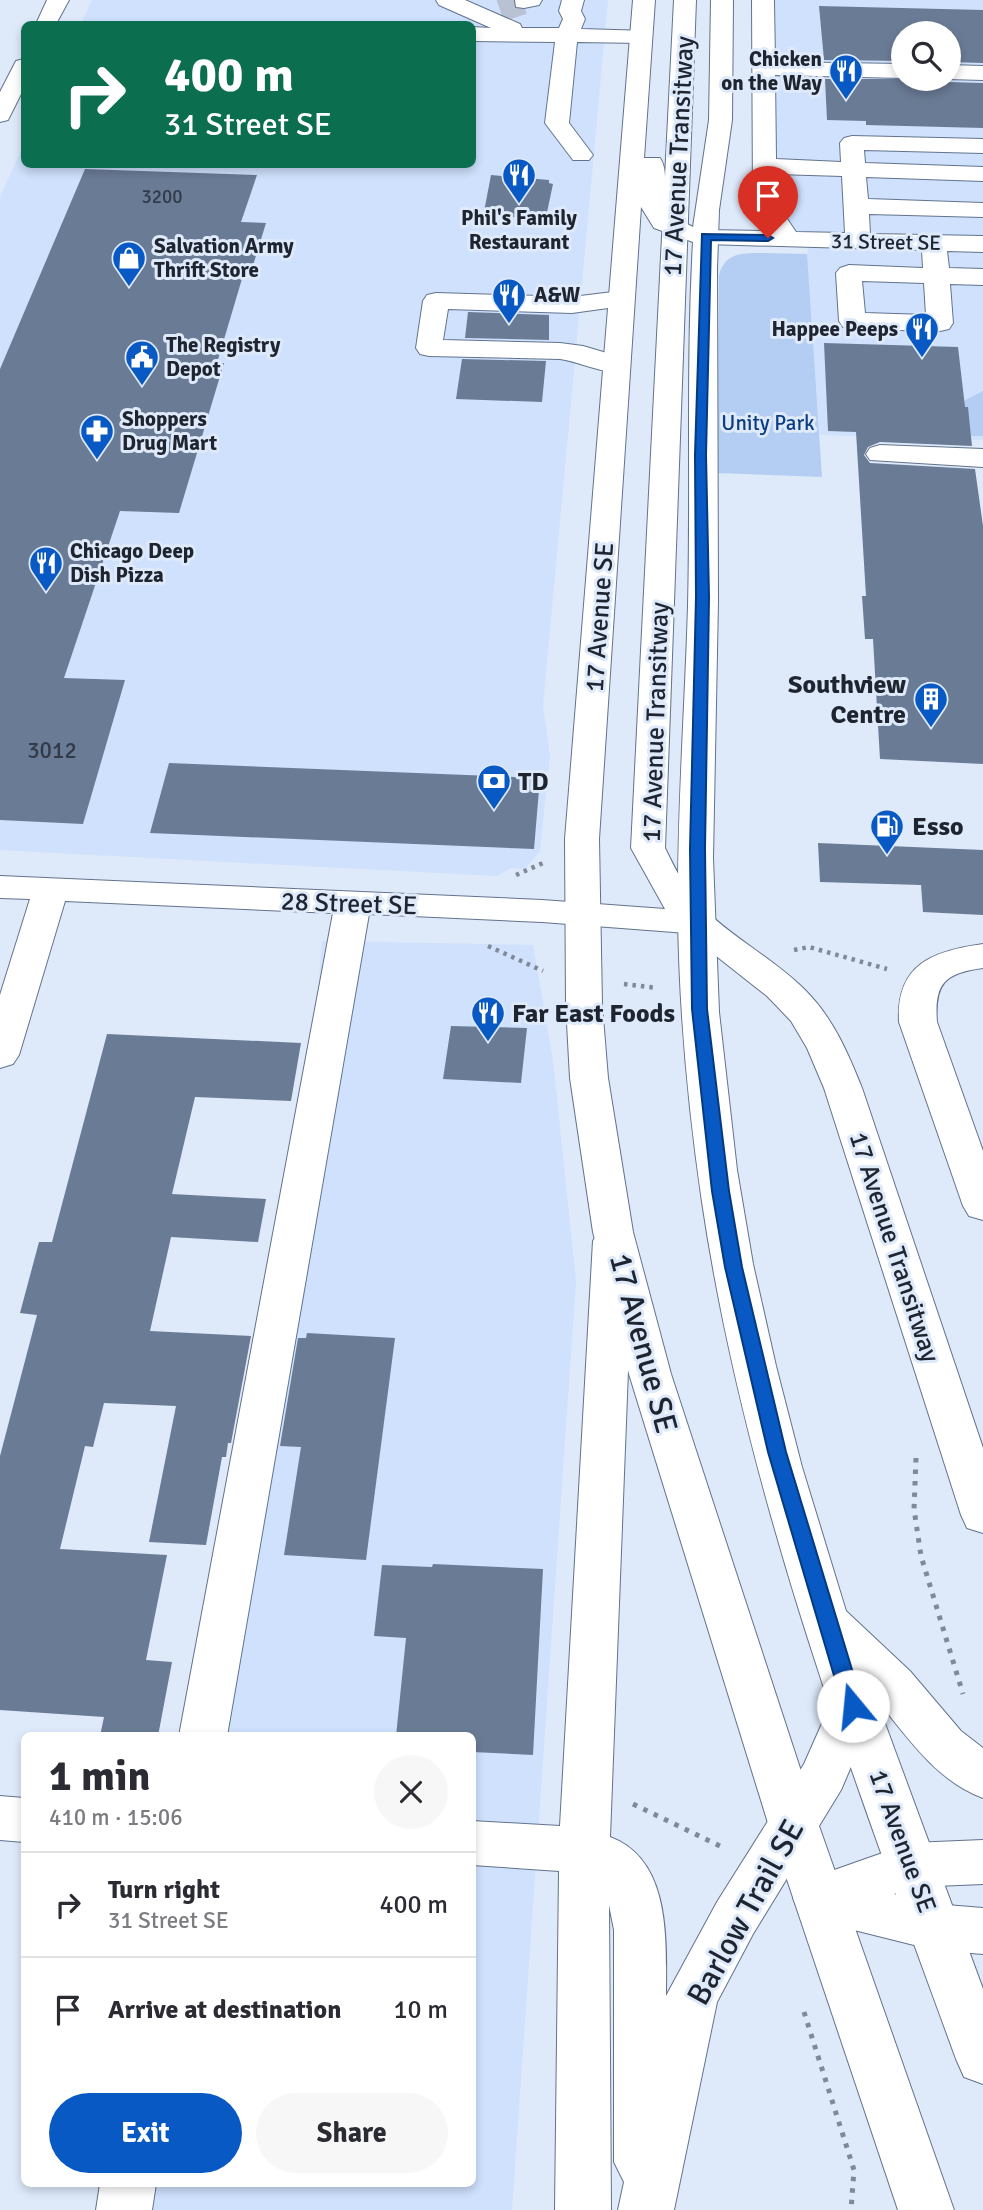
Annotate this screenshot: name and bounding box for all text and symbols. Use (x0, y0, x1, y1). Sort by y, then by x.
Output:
map controls (891, 21, 961, 91)
button: search (891, 21, 961, 91)
street label: 17 Avenue Transitway (657, 35, 701, 277)
text: 400 m (164, 45, 294, 105)
place label: Chicken on the Way (721, 46, 823, 96)
icon: right (49, 49, 140, 140)
restaurant icon: Chicken on the Way (827, 52, 865, 101)
text: 31 Street SE (164, 105, 332, 144)
restaurant icon: Phil's Family Restaurant (500, 156, 538, 205)
pin (738, 166, 798, 238)
icon: arrive (749, 177, 787, 215)
house number: 3200 (141, 185, 183, 209)
place label: Phil's Family Restaurant (461, 205, 578, 255)
street label: 31 Street SE (831, 228, 941, 256)
place label: Salvation Army Thrift Store (154, 233, 294, 283)
shop icon: Salvation Army Thrift Store (110, 239, 148, 288)
restaurant icon: A&W (490, 276, 528, 325)
place label: A&W (534, 282, 580, 308)
restaurant icon: Happee Peeps (903, 310, 941, 359)
place label: Happee Peeps (771, 316, 898, 342)
place label: The Registry Depot (166, 332, 281, 382)
public building icon: The Registry Depot (123, 338, 161, 387)
place label: Shoppers Drug Mart (122, 406, 217, 456)
park label: Unity Park (721, 410, 815, 436)
pharmacy icon: Shoppers Drug Mart (78, 412, 116, 461)
place label: Chicago Deep Dish Pizza (70, 538, 194, 588)
street label: 17 Avenue SE (579, 541, 621, 693)
restaurant icon: Chicago Deep Dish Pizza (27, 544, 65, 593)
street label: 17 Avenue Transitway (636, 601, 676, 843)
place label: Southview Centre (788, 669, 906, 731)
building icon: Southview Centre (912, 680, 950, 729)
house number: 3012 (27, 736, 77, 765)
bank icon: TD (475, 762, 513, 811)
place label: TD (518, 766, 549, 798)
fuel station icon: Esso (868, 807, 906, 856)
place label: Esso (912, 811, 964, 843)
street label: 28 Street SE (280, 886, 418, 922)
restaurant icon: Far East Foods (469, 994, 507, 1043)
place label: Far East Foods (512, 998, 675, 1030)
street label: 17 Avenue Transitway (842, 1128, 946, 1367)
street label: 17 Avenue SE (601, 1249, 686, 1437)
position arrow (816, 1669, 890, 1743)
text: 1 min (49, 1751, 150, 1802)
button: close (374, 1755, 448, 1829)
street label: 17 Avenue SE (861, 1765, 943, 1917)
text: 410 m · 15:06 (49, 1803, 183, 1832)
street label: Barlow Trail SE (678, 1813, 812, 2012)
text: Turn right (108, 1874, 220, 1906)
icon: right (49, 1886, 87, 1924)
text: 400 m (379, 1889, 448, 1921)
text: 31 Street SE (108, 1906, 229, 1935)
icon: arrive (49, 1991, 87, 2029)
text: Arrive at destination (108, 1994, 341, 2026)
text: 10 m (393, 1994, 448, 2026)
button: Exit (49, 2093, 242, 2173)
button: Share (256, 2093, 448, 2173)

